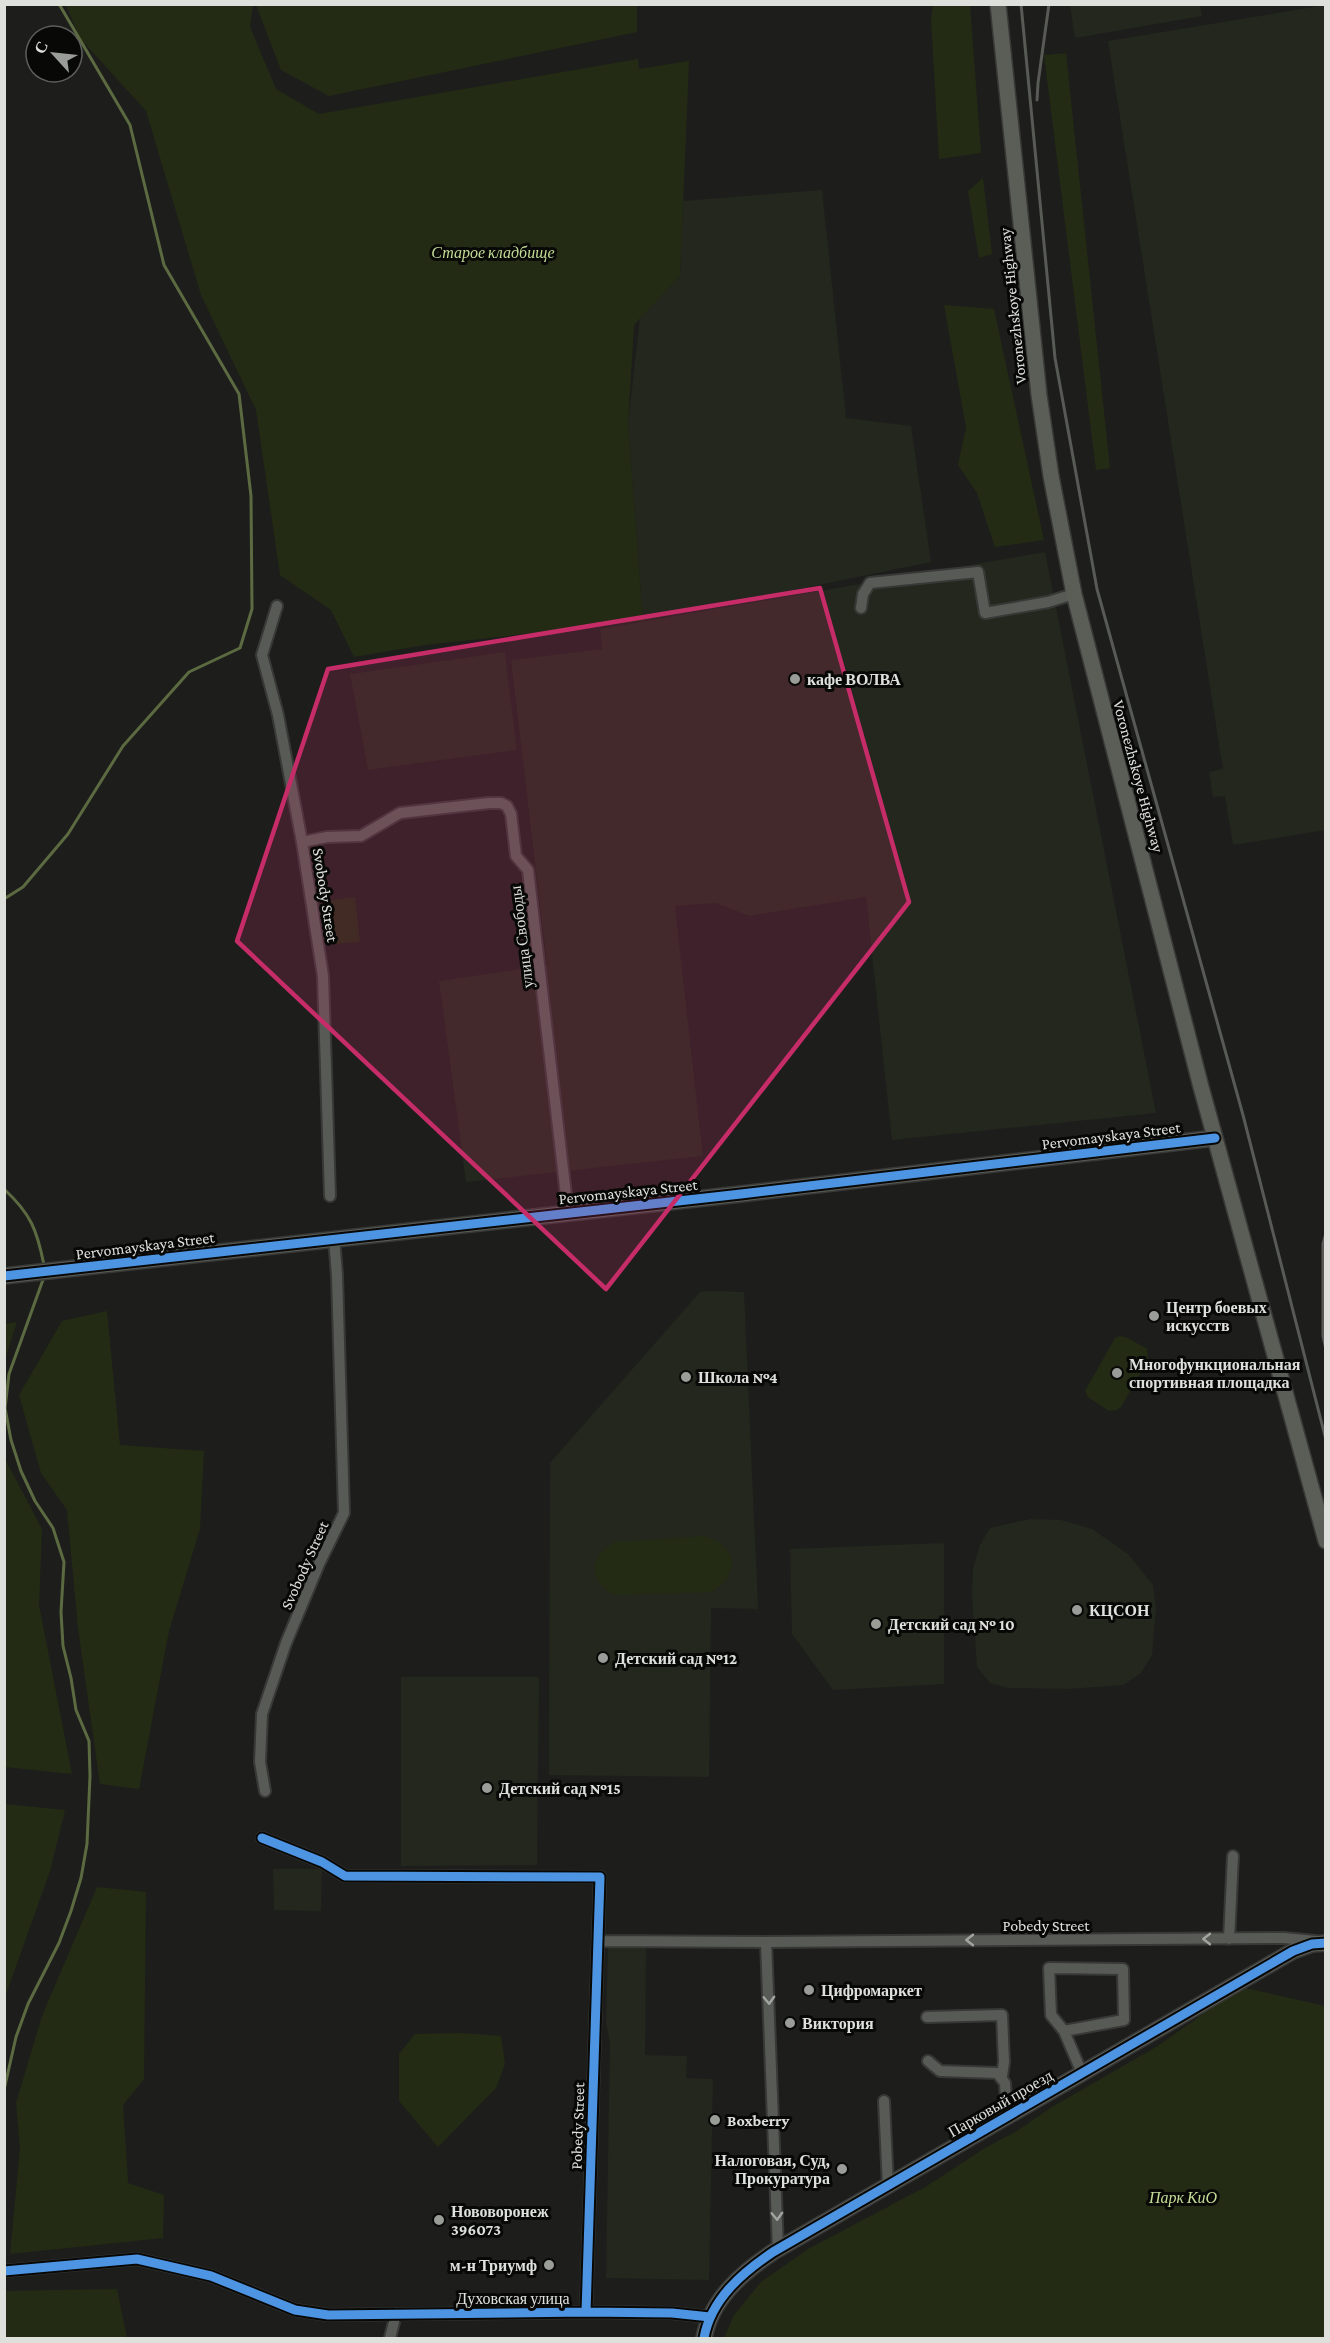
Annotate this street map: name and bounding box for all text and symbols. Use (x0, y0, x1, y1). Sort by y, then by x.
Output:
north arrow (24, 24, 84, 84)
text: С (31, 38, 51, 56)
street label: Voronezhskoye Highway (996, 226, 1030, 385)
park label: Старое кладбище (431, 244, 555, 262)
place label: кафе ВОЛВА (807, 671, 901, 689)
marker: кафе ВОЛВА (788, 672, 802, 686)
street label: Voronezhskoye Highway (1109, 698, 1167, 855)
street label: Svobody Street (309, 847, 341, 944)
street label: улица Свободы (507, 884, 537, 989)
street label: Pervomayskaya Street (1041, 1118, 1182, 1153)
street label: Pervomayskaya Street (558, 1176, 699, 1208)
street label: Pervomayskaya Street (75, 1228, 216, 1263)
place label: Центр боевых искусств (1166, 1299, 1267, 1335)
marker: Центр боевых искусств (1147, 1309, 1161, 1323)
place label: Многофункциональная спортивная площадка (1129, 1356, 1301, 1392)
marker: Многофункциональная спортивная площадка (1110, 1366, 1124, 1380)
place label: Школа №4 (698, 1369, 778, 1386)
marker: Школа №4 (679, 1370, 693, 1384)
street label: Svobody Street (277, 1518, 333, 1612)
place label: КЦСОН (1089, 1602, 1150, 1620)
marker: КЦСОН (1070, 1603, 1084, 1617)
place label: Детский сад № 10 (888, 1616, 1015, 1634)
marker: Детский сад № 10 (869, 1617, 883, 1631)
place label: Детский сад №12 (615, 1650, 737, 1668)
marker: Детский сад №12 (596, 1651, 610, 1665)
place label: Детский сад №15 (499, 1780, 621, 1798)
marker: Детский сад №15 (480, 1781, 494, 1795)
street label: Pobedy Street (1002, 1917, 1090, 1935)
one-way arrow (1202, 1933, 1211, 1945)
one-way arrow (965, 1934, 974, 1946)
place label: Цифромаркет (821, 1982, 922, 2000)
marker: Цифромаркет (802, 1983, 816, 1997)
one-way arrow (762, 1996, 775, 2005)
place label: Виктория (802, 2015, 874, 2033)
marker: Виктория (783, 2016, 797, 2030)
street label: Парковый проезд (945, 2067, 1056, 2141)
street label: Pobedy Street (567, 2081, 589, 2170)
place label: Boxberry (727, 2112, 790, 2129)
marker: Boxberry (708, 2113, 722, 2127)
place label: Налоговая, Суд, Прокуратура (714, 2152, 830, 2188)
marker: Налоговая, Суд, Прокуратура (835, 2162, 849, 2176)
park label: Парк КиО (1148, 2189, 1218, 2207)
place label: Нововоронеж 396073 (451, 2203, 549, 2238)
one-way arrow (770, 2212, 783, 2221)
marker: Нововоронеж 396073 (432, 2213, 446, 2227)
place label: м-н Триумф (450, 2257, 537, 2275)
marker: м-н Триумф (542, 2258, 556, 2272)
street label: Духовская улица (456, 2290, 570, 2308)

